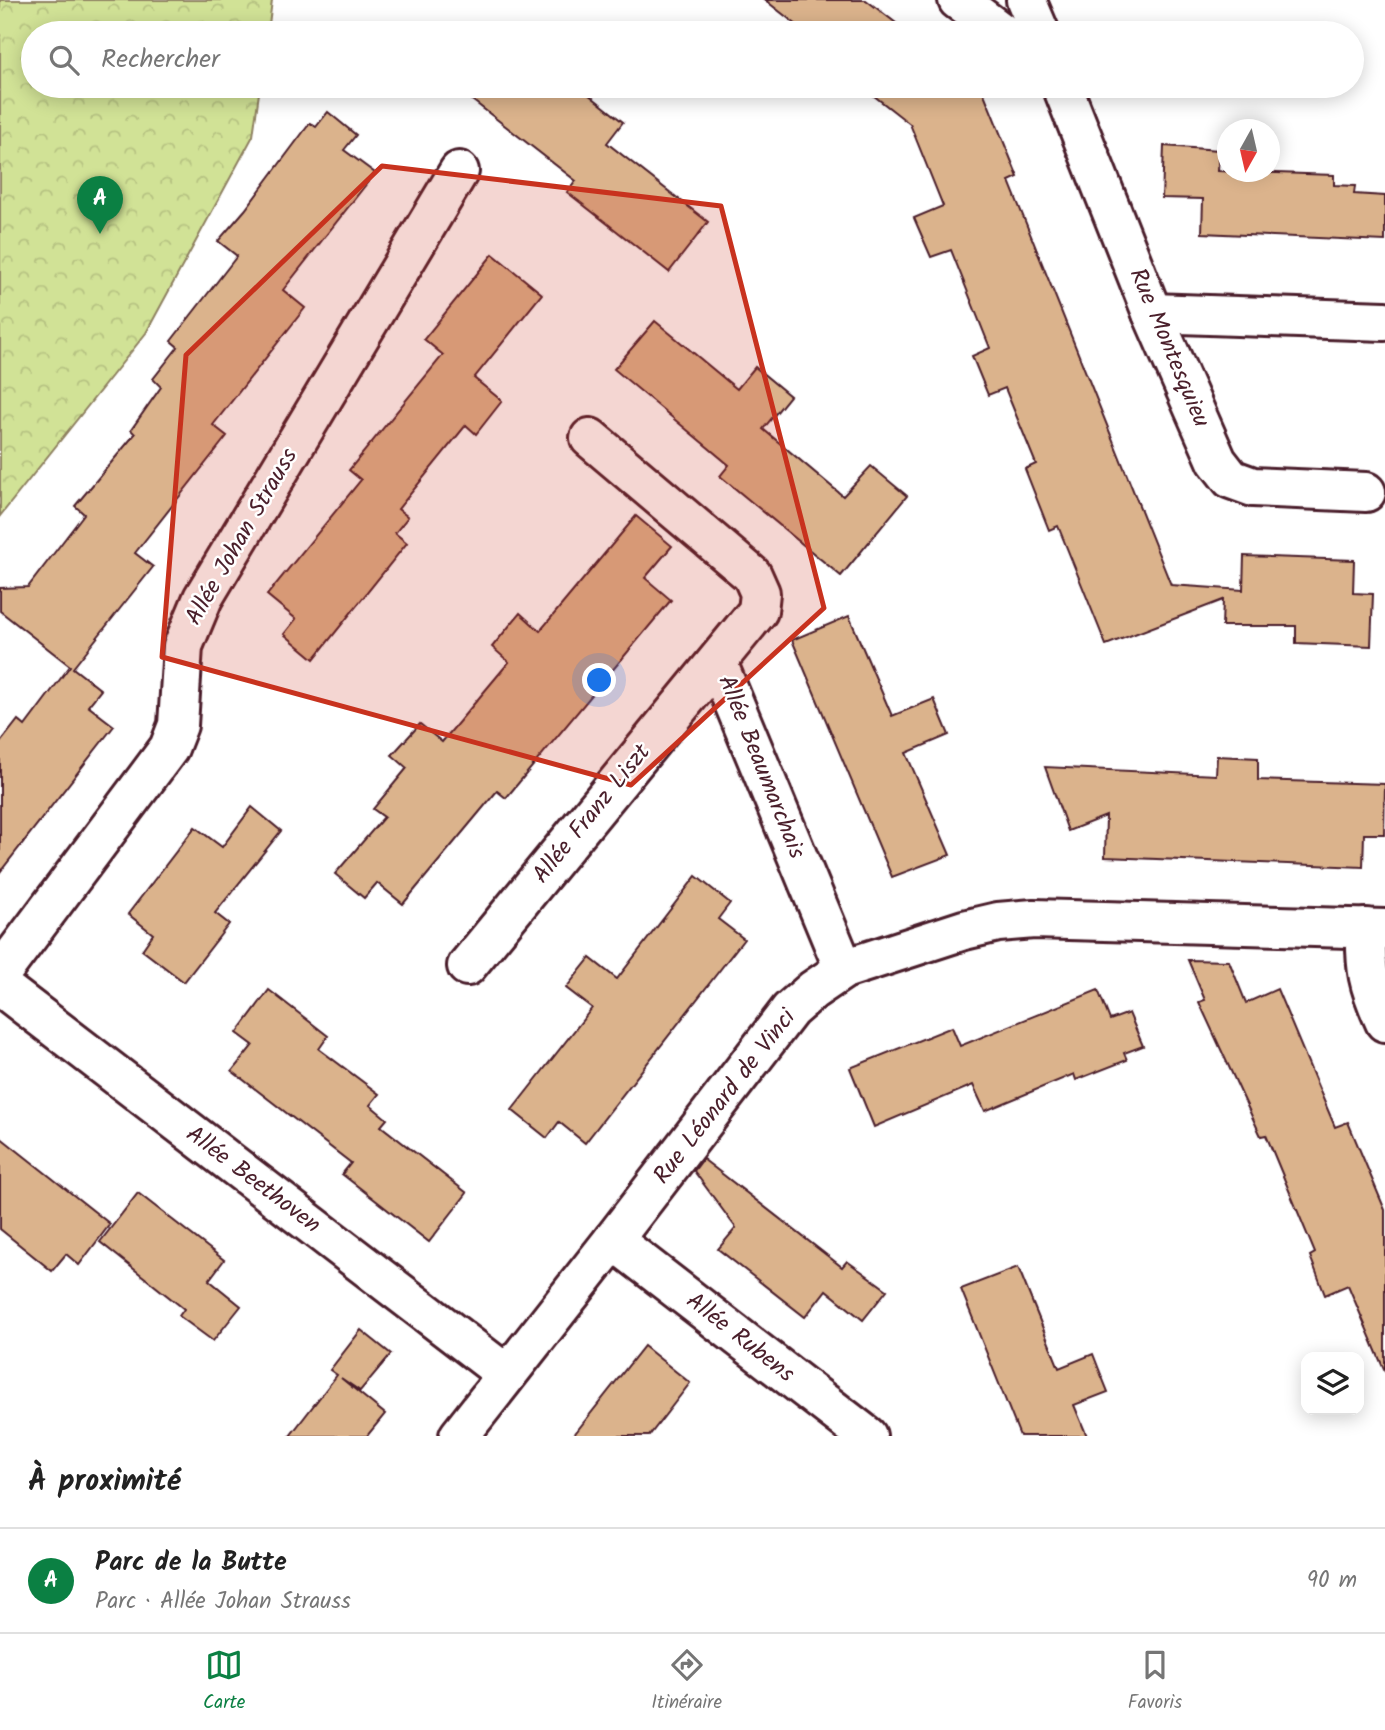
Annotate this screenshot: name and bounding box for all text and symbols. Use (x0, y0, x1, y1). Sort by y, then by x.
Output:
search box (21, 21, 1364, 98)
text: Rechercher (101, 39, 220, 81)
icon: search (45, 41, 83, 79)
north arrow (1217, 119, 1280, 182)
pin: A (77, 176, 123, 234)
street label: Rue Montesquieu (1118, 262, 1220, 434)
street label: Allée Johan Strauss (175, 441, 309, 633)
your location (582, 663, 616, 697)
street label: Allée Beaumarchais (706, 669, 816, 865)
street label: Allée Franz Liszt (523, 735, 661, 893)
street label: Rue Léonard de Vinci (644, 1000, 807, 1193)
street label: Allée Beethoven (177, 1116, 329, 1244)
street label: Allée Rubens (677, 1283, 803, 1393)
map controls (1301, 1352, 1364, 1415)
button: layers (1301, 1352, 1364, 1415)
text: À proximité (28, 1458, 181, 1506)
text: Parc de la Butte (95, 1542, 287, 1584)
text: A (44, 1563, 58, 1599)
text: 90 m (1307, 1563, 1357, 1599)
text: Parc · Allée Johan Strauss (95, 1584, 351, 1620)
tab: Carte (203, 1646, 245, 1718)
tab: Itinéraire (651, 1646, 722, 1718)
tab: Favoris (1128, 1646, 1182, 1718)

